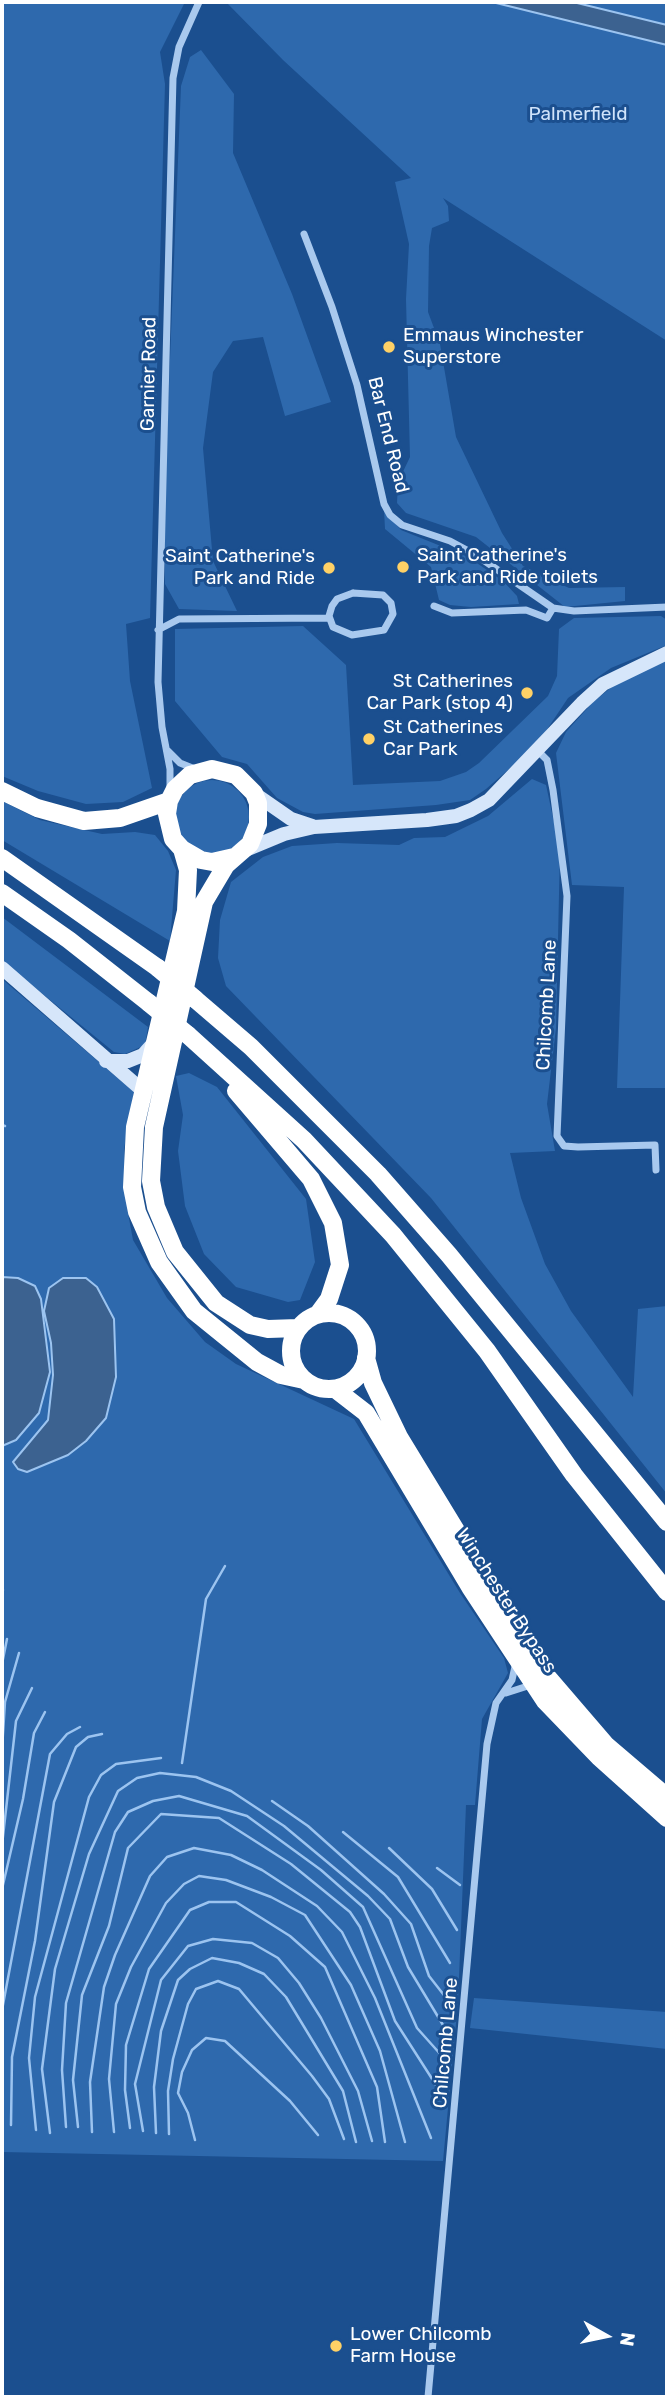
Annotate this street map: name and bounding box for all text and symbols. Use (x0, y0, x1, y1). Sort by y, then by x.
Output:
park label: Palmerfield (529, 104, 627, 126)
street label: Garnier Road (137, 317, 161, 431)
place label: Emmaus Winchester Superstore (403, 325, 584, 369)
marker: Emmaus Winchester Superstore (381, 339, 397, 355)
street label: Bar End Road (363, 374, 413, 496)
place label: Saint Catherine's Park and Ride toilets (417, 545, 598, 589)
place label: Saint Catherine's Park and Ride (165, 546, 315, 590)
marker: Saint Catherine's Park and Ride toilets (395, 559, 411, 575)
marker: Saint Catherine's Park and Ride (321, 560, 337, 576)
place label: St Catherines Car Park (stop 4) (366, 671, 513, 715)
marker: St Catherines Car Park (stop 4) (519, 685, 535, 701)
place label: St Catherines Car Park (383, 717, 503, 761)
marker: St Catherines Car Park (361, 731, 377, 747)
street label: Chilcomb Lane (532, 939, 562, 1071)
street label: Winchester Bypass (451, 1524, 561, 1678)
street label: Chilcomb Lane (429, 1977, 463, 2109)
north arrow (571, 2301, 641, 2371)
place label: Lower Chilcomb Farm House (350, 2324, 492, 2368)
text: N (615, 2331, 640, 2348)
marker: Lower Chilcomb Farm House (328, 2338, 344, 2354)

